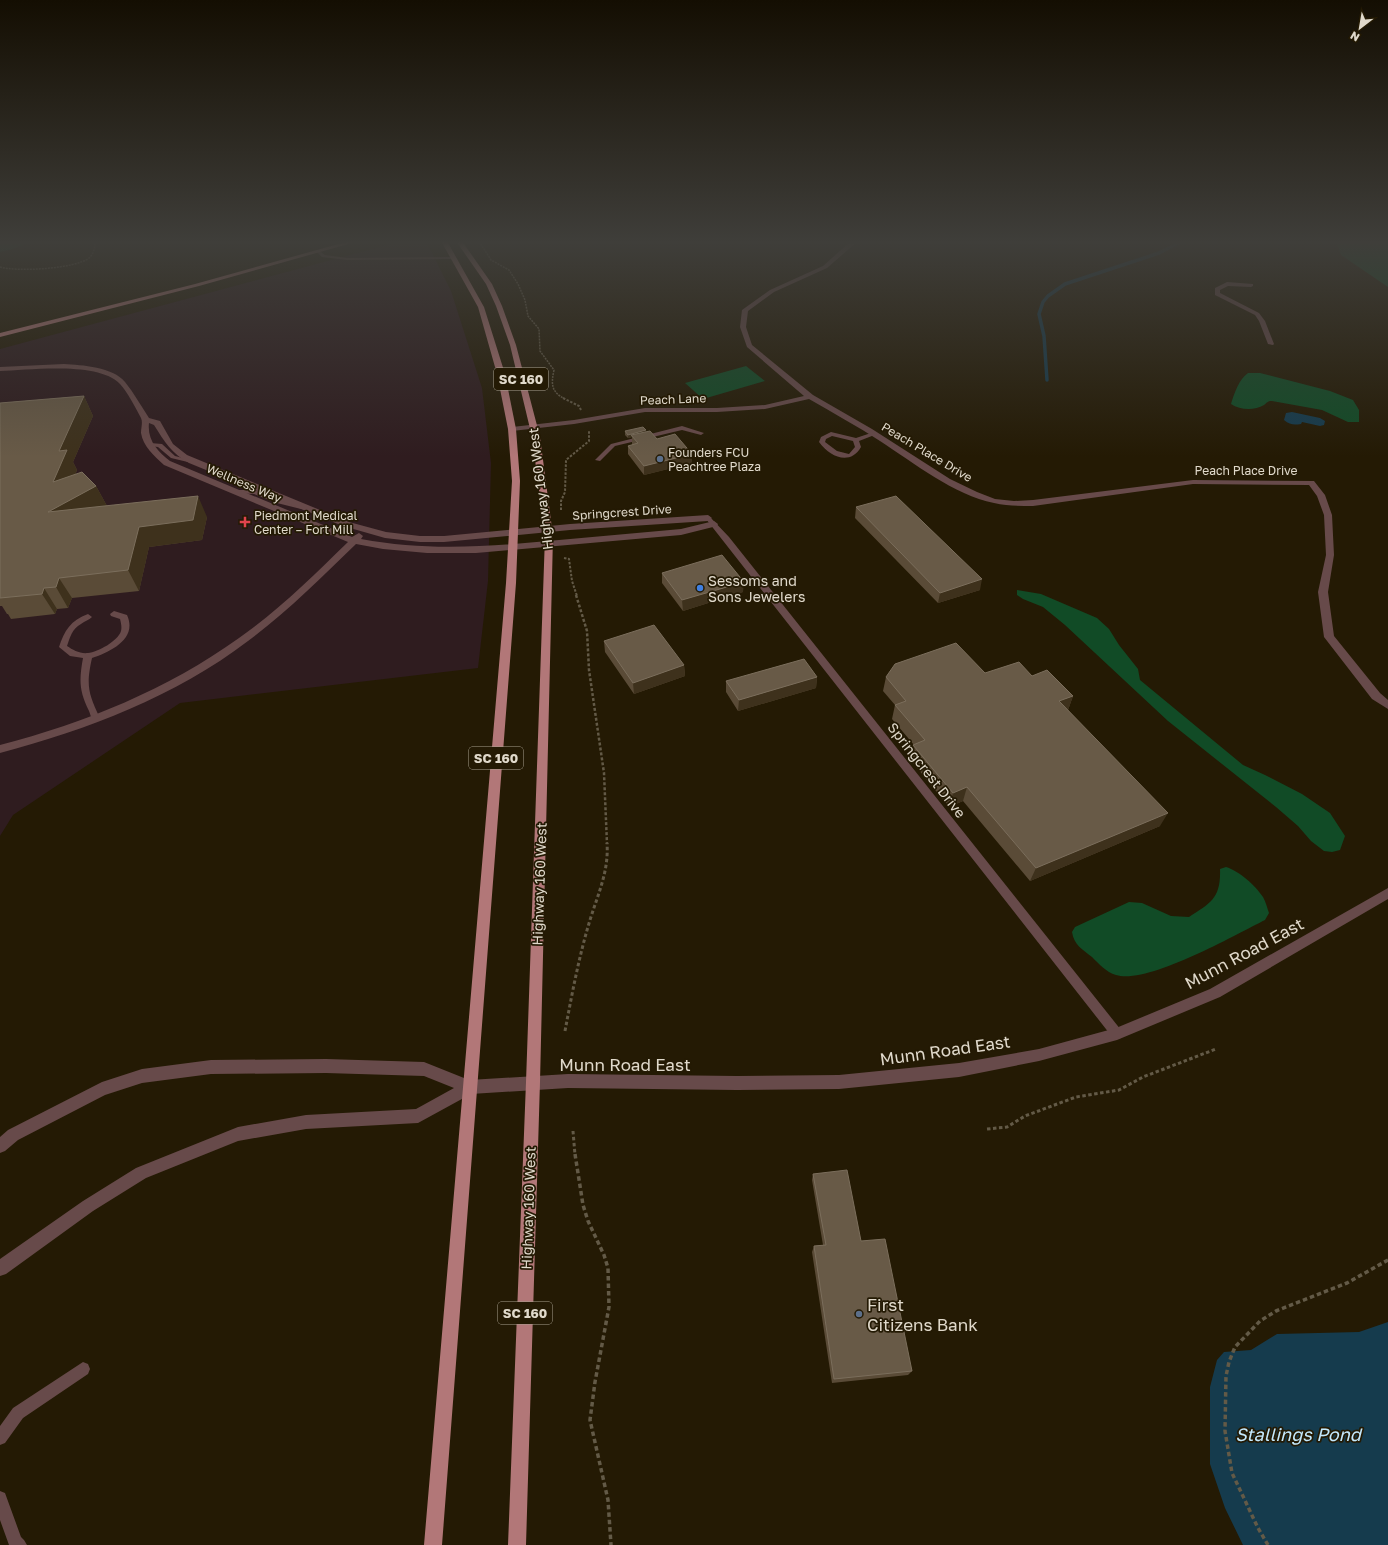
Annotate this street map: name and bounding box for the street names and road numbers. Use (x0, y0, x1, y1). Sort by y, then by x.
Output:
road number: SC 160 (494, 368, 548, 390)
street label: Peach Lane (640, 390, 707, 408)
street label: Peach Place Drive (879, 419, 975, 485)
street label: Highway 160 West (524, 427, 556, 551)
street label: Wellness Way (204, 460, 284, 506)
street label: Peach Place Drive (1194, 463, 1298, 478)
street label: Springcrest Drive (572, 501, 672, 523)
street label: Springcrest Drive (885, 719, 969, 821)
road number: SC 160 (469, 747, 523, 769)
street label: Highway 160 West (528, 822, 550, 946)
street label: Munn Road East (1181, 913, 1307, 993)
street label: Munn Road East (878, 1030, 1012, 1070)
street label: Munn Road East (559, 1054, 691, 1075)
street label: Highway 160 West (517, 1146, 539, 1270)
road number: SC 160 (498, 1302, 552, 1324)

